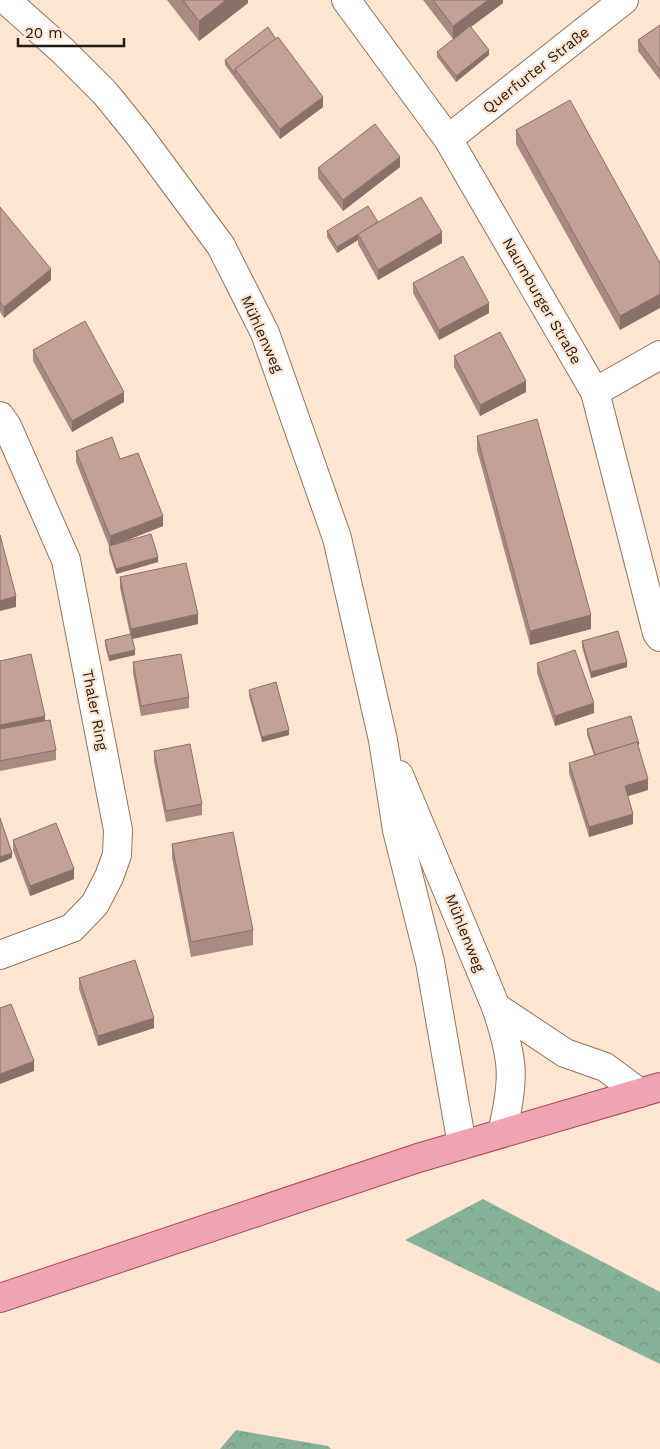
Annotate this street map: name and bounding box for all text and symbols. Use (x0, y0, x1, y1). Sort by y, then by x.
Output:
scale bar (18, 15, 124, 47)
street label: Querfurter Straße (479, 23, 593, 117)
text: 20 m (25, 24, 63, 42)
street label: Naumburger Straße (498, 235, 586, 367)
street label: Mühlenweg (237, 293, 287, 375)
street label: Thaler Ring (78, 668, 112, 752)
street label: Mühlenweg (441, 891, 489, 975)

